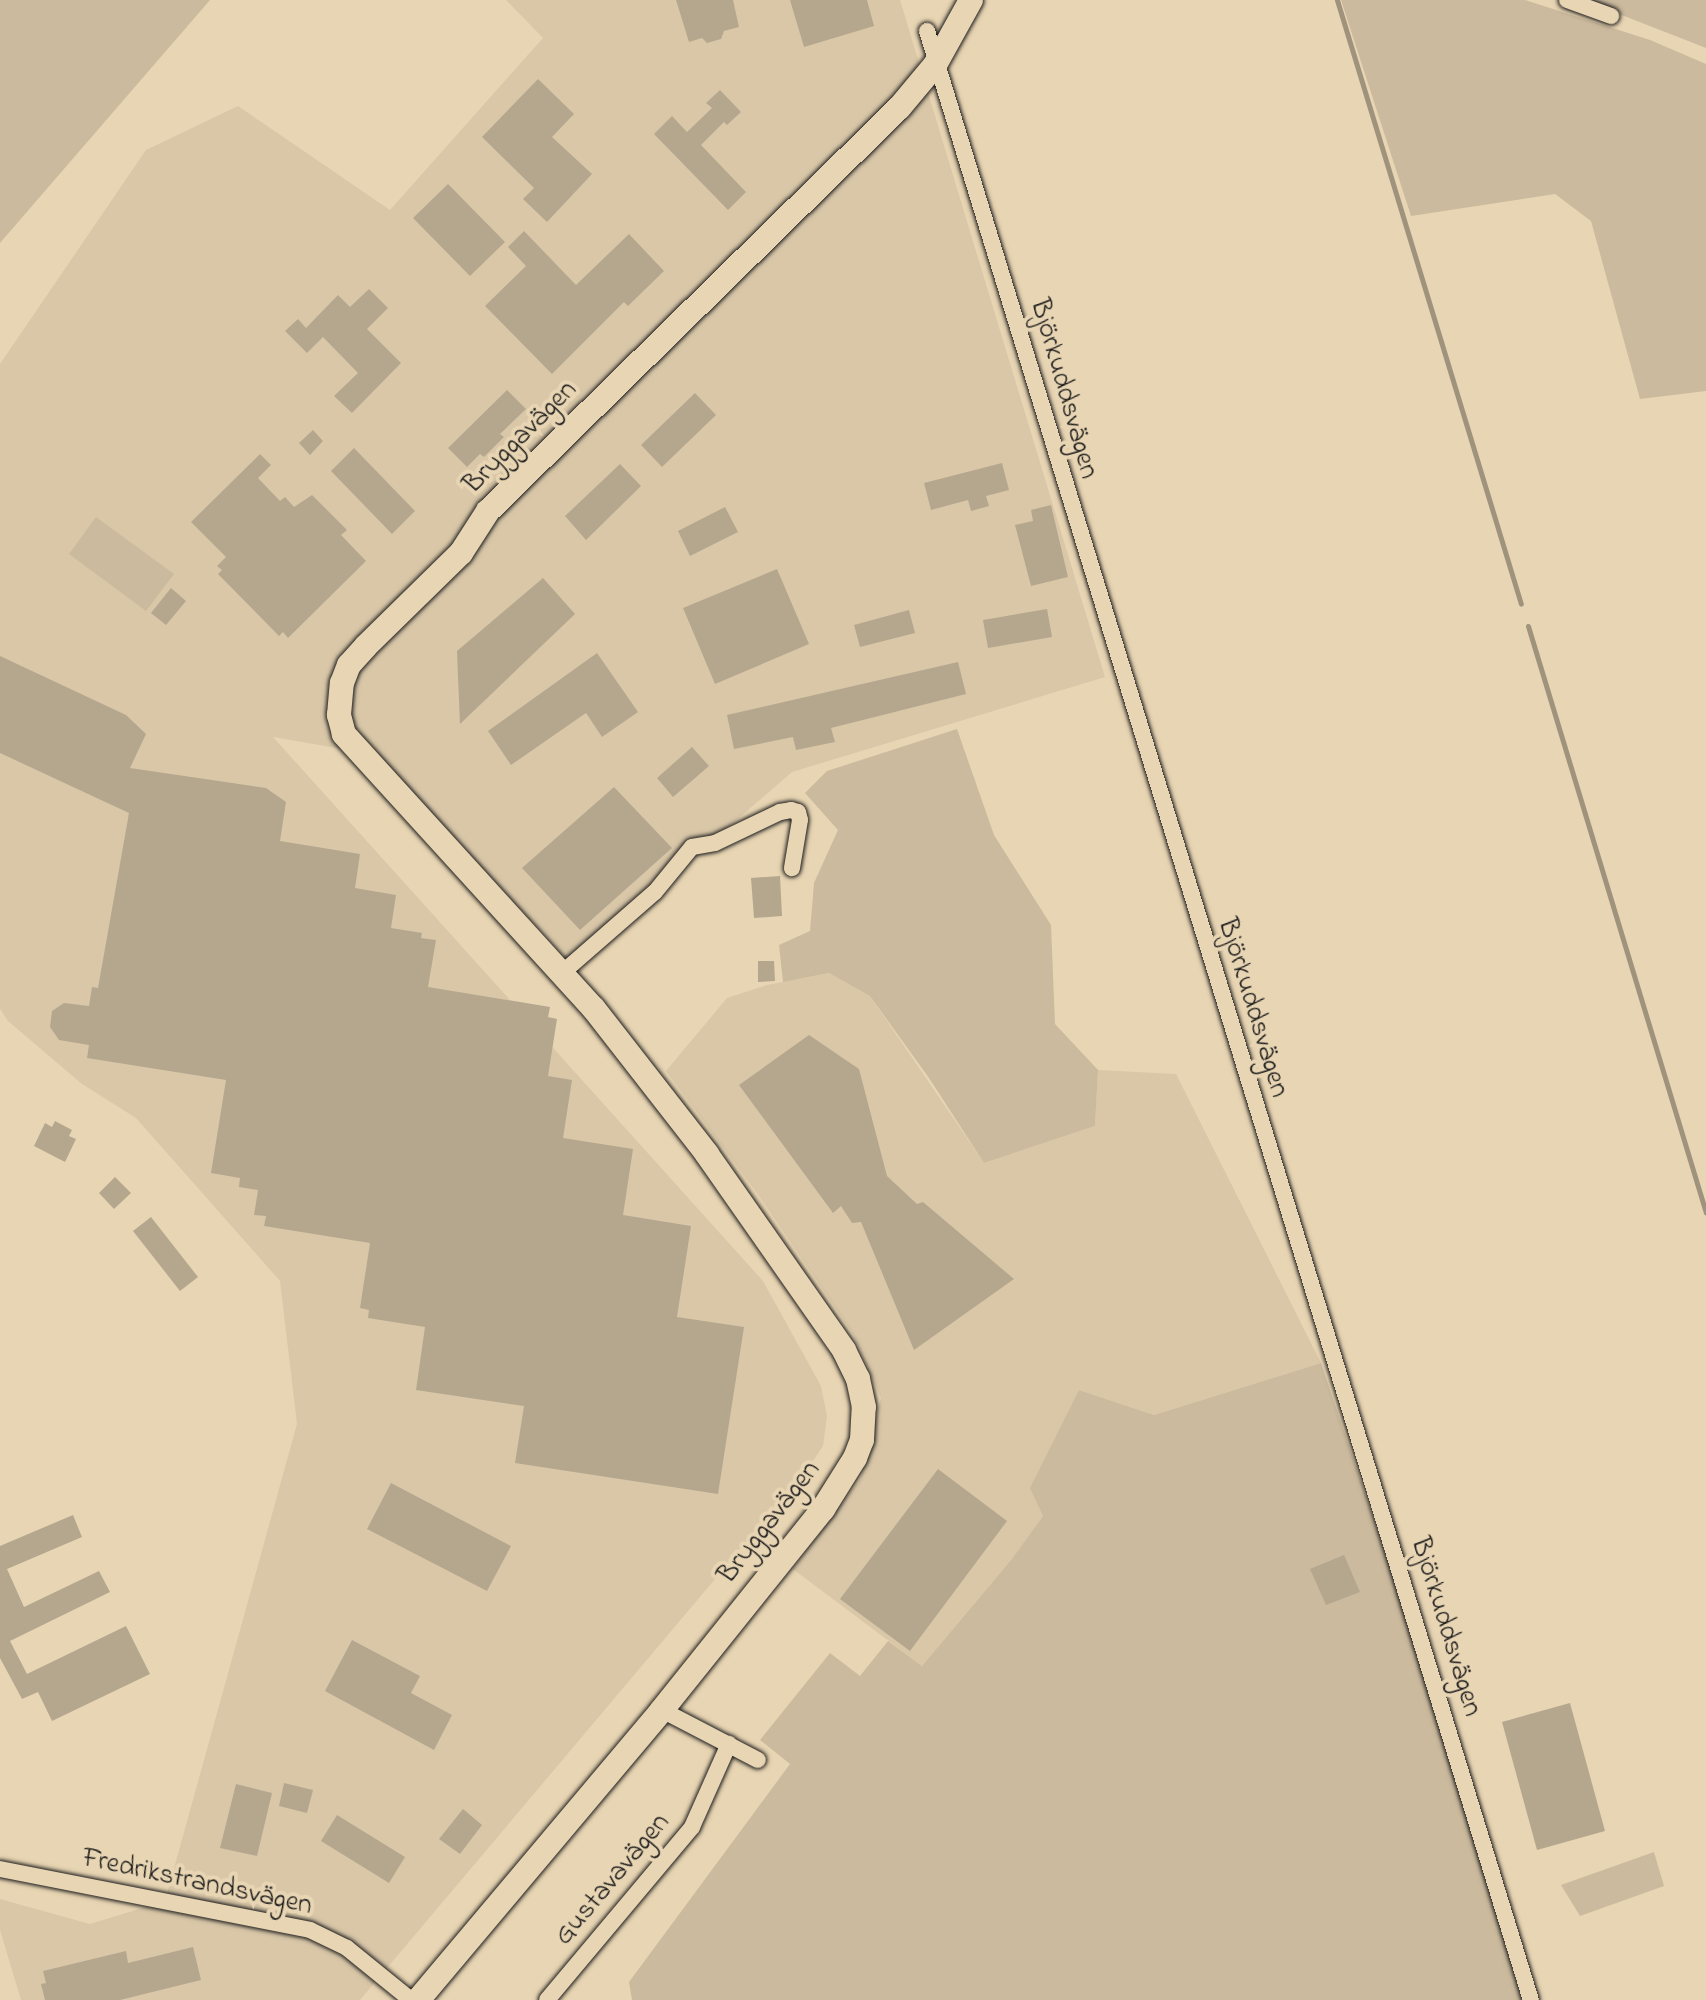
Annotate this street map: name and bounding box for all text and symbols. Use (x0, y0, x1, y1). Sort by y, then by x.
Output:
street label: Björkuddsvägen (1021, 295, 1105, 483)
street label: Bryggavägen (457, 374, 585, 502)
street label: Björkuddsvägen (1209, 914, 1295, 1102)
street label: Bryggavägen (711, 1455, 829, 1591)
street label: Björkuddsvägen (1402, 1533, 1488, 1721)
street label: Gustavavägen (548, 1807, 678, 1953)
street label: Fredrikstrandsvägen (79, 1842, 315, 1924)

